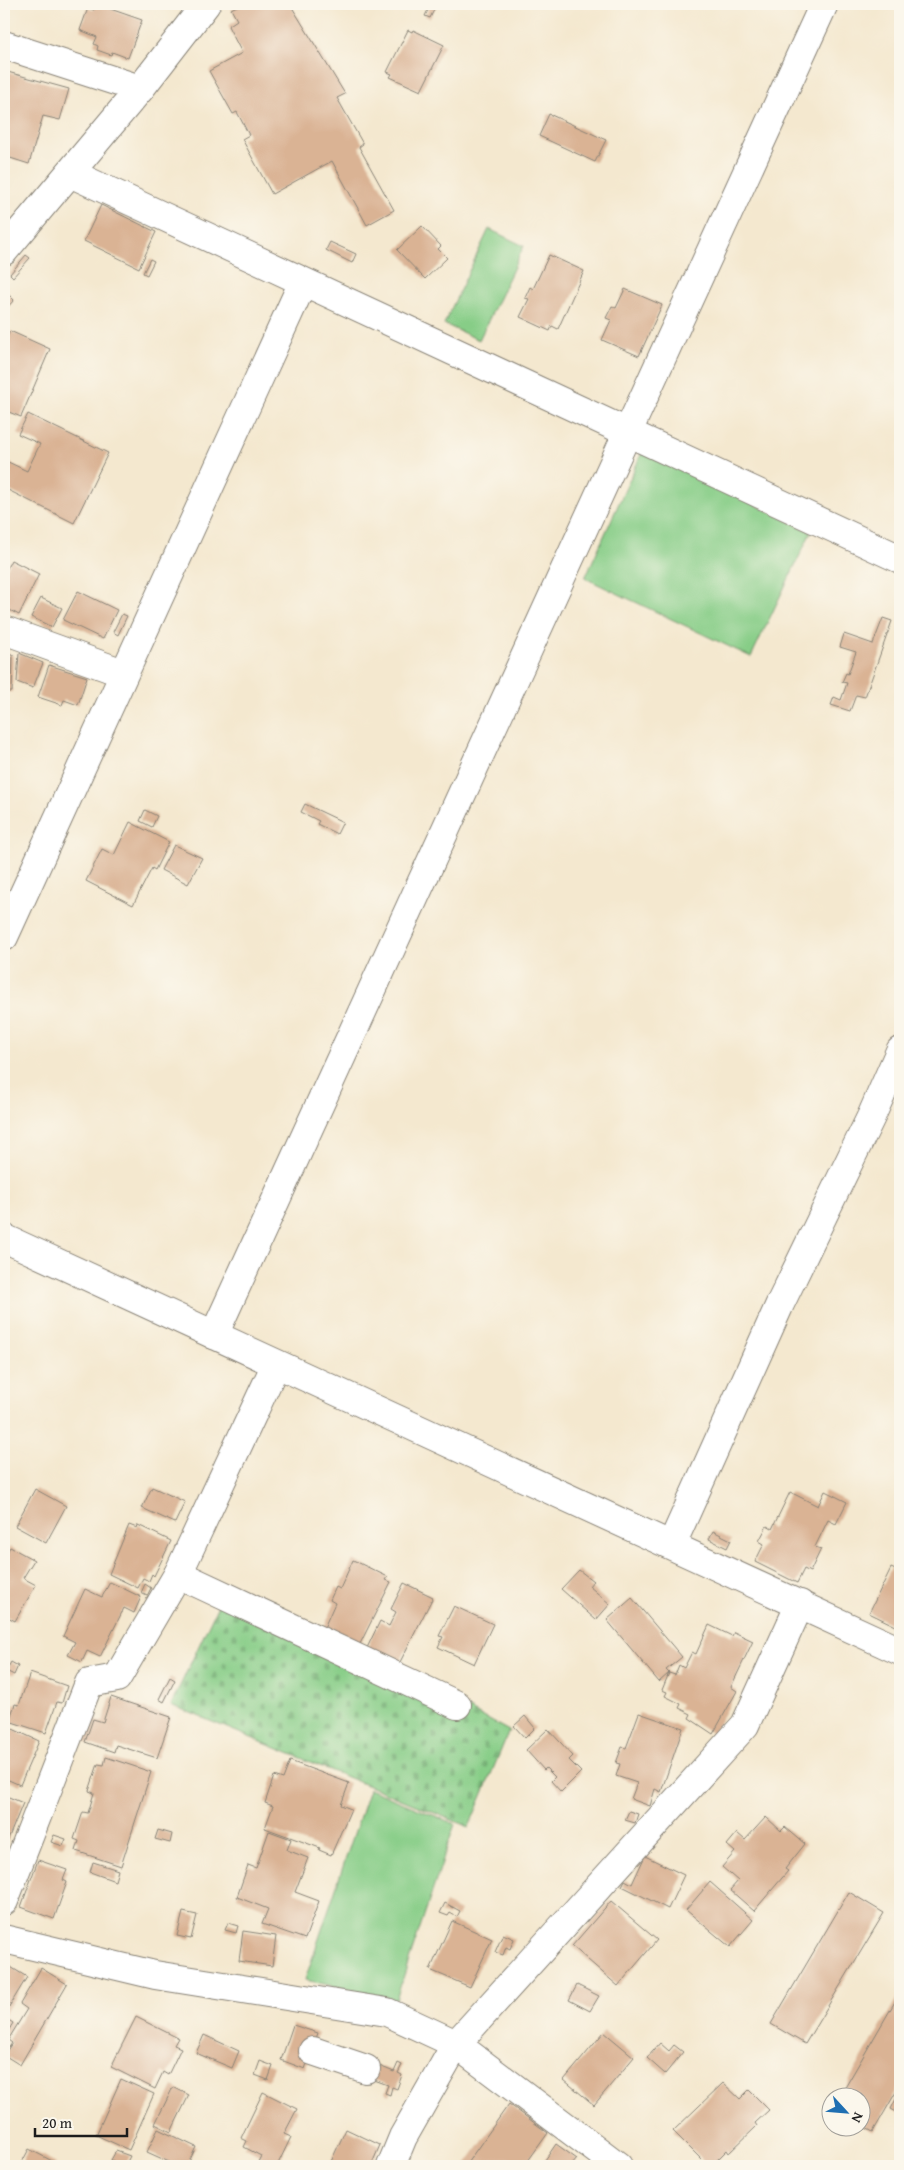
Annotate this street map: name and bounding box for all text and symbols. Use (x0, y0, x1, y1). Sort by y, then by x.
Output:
north arrow (822, 2088, 872, 2138)
scale bar (35, 2105, 128, 2137)
text: N (846, 2109, 869, 2127)
text: 20 m (42, 2112, 73, 2133)

